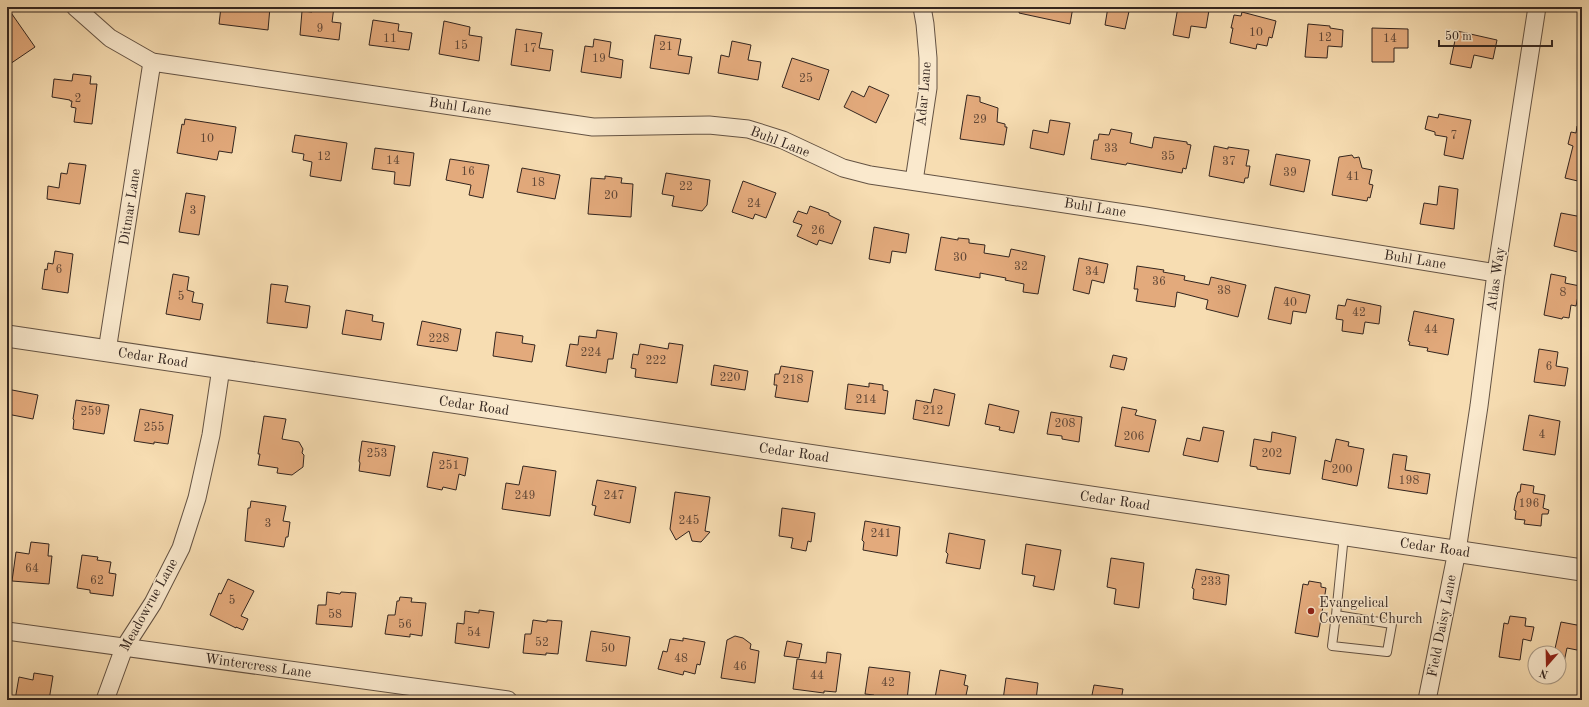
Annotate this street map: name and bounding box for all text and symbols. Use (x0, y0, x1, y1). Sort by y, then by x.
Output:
scale bar (1439, 22, 1552, 48)
house number: 9 (317, 23, 323, 35)
house number: 10 (1249, 27, 1263, 39)
text: 50 m (1445, 30, 1472, 43)
house number: 12 (1318, 32, 1332, 44)
house number: 11 (383, 33, 397, 45)
house number: 14 (1383, 33, 1397, 45)
house number: 15 (454, 39, 468, 52)
house number: 21 (659, 41, 673, 53)
house number: 17 (523, 43, 537, 55)
house number: 19 (592, 53, 606, 65)
street label: Adar Lane (914, 61, 934, 127)
house number: 25 (799, 72, 813, 85)
house number: 2 (75, 93, 81, 105)
street label: Buhl Lane (428, 96, 492, 118)
house number: 29 (973, 114, 987, 126)
street label: Buhl Lane (748, 124, 812, 160)
house number: 7 (1451, 130, 1457, 142)
house number: 10 (200, 133, 214, 145)
house number: 33 (1104, 143, 1118, 155)
house number: 35 (1161, 150, 1175, 163)
house number: 12 (317, 151, 331, 163)
house number: 14 (386, 155, 400, 167)
house number: 37 (1222, 156, 1236, 168)
house number: 16 (461, 166, 475, 178)
house number: 39 (1283, 167, 1297, 179)
street label: Ditmar Lane (117, 168, 143, 246)
house number: 41 (1346, 171, 1360, 183)
house number: 18 (531, 177, 545, 189)
house number: 22 (679, 181, 693, 193)
house number: 20 (604, 190, 618, 202)
street label: Buhl Lane (1063, 196, 1127, 220)
house number: 24 (747, 198, 761, 210)
house number: 3 (190, 205, 196, 217)
house number: 26 (811, 225, 825, 237)
street label: Atlas Way (1485, 246, 1507, 312)
street label: Buhl Lane (1383, 248, 1447, 272)
house number: 30 (953, 252, 967, 264)
house number: 32 (1014, 261, 1028, 273)
house number: 6 (56, 264, 63, 276)
house number: 34 (1085, 266, 1099, 278)
house number: 36 (1152, 276, 1166, 288)
house number: 38 (1217, 285, 1231, 297)
house number: 8 (1560, 287, 1567, 299)
house number: 5 (178, 290, 185, 303)
house number: 40 (1283, 297, 1297, 309)
house number: 42 (1352, 307, 1366, 319)
house number: 44 (1424, 324, 1438, 336)
house number: 228 (429, 333, 449, 345)
street label: Cedar Road (117, 346, 189, 370)
house number: 224 (581, 347, 601, 359)
house number: 222 (646, 355, 666, 367)
house number: 6 (1546, 361, 1553, 373)
house number: 220 (720, 372, 740, 384)
house number: 218 (783, 374, 803, 386)
street label: Cedar Road (438, 394, 510, 418)
house number: 214 (856, 394, 876, 406)
house number: 259 (81, 405, 101, 418)
house number: 212 (923, 405, 943, 417)
house number: 208 (1055, 418, 1075, 430)
house number: 255 (144, 421, 164, 434)
house number: 4 (1539, 429, 1546, 441)
house number: 206 (1124, 431, 1144, 443)
street label: Cedar Road (758, 441, 830, 465)
house number: 253 (367, 447, 387, 460)
house number: 202 (1262, 448, 1282, 460)
house number: 251 (439, 459, 459, 472)
house number: 200 (1332, 464, 1352, 476)
house number: 198 (1399, 475, 1419, 487)
street label: Cedar Road (1079, 489, 1151, 513)
house number: 249 (515, 490, 535, 502)
house number: 247 (604, 490, 624, 502)
house number: 196 (1519, 498, 1539, 510)
house number: 245 (679, 514, 699, 527)
house number: 3 (265, 518, 271, 530)
house number: 241 (871, 528, 891, 540)
street label: Cedar Road (1399, 536, 1471, 560)
street label: Meadowrue Lane (118, 556, 180, 654)
house number: 64 (25, 563, 39, 575)
street label: Field Daisy Lane (1425, 574, 1459, 678)
house number: 62 (90, 575, 104, 587)
house number: 233 (1201, 576, 1221, 588)
house number: 5 (229, 594, 236, 607)
place label: Evangelical Covenant Church (1319, 596, 1423, 626)
marker: Evangelical Covenant Church (1306, 606, 1316, 616)
house number: 58 (328, 608, 342, 621)
house number: 56 (398, 618, 412, 631)
house number: 54 (467, 626, 481, 639)
house number: 52 (535, 636, 549, 649)
house number: 50 (601, 642, 615, 655)
north arrow (1527, 645, 1567, 685)
street label: Wintercress Lane (204, 652, 312, 680)
house number: 48 (674, 653, 688, 665)
house number: 46 (733, 661, 747, 673)
text: N (1538, 666, 1550, 680)
house number: 44 (810, 670, 824, 682)
house number: 42 (881, 677, 895, 689)

